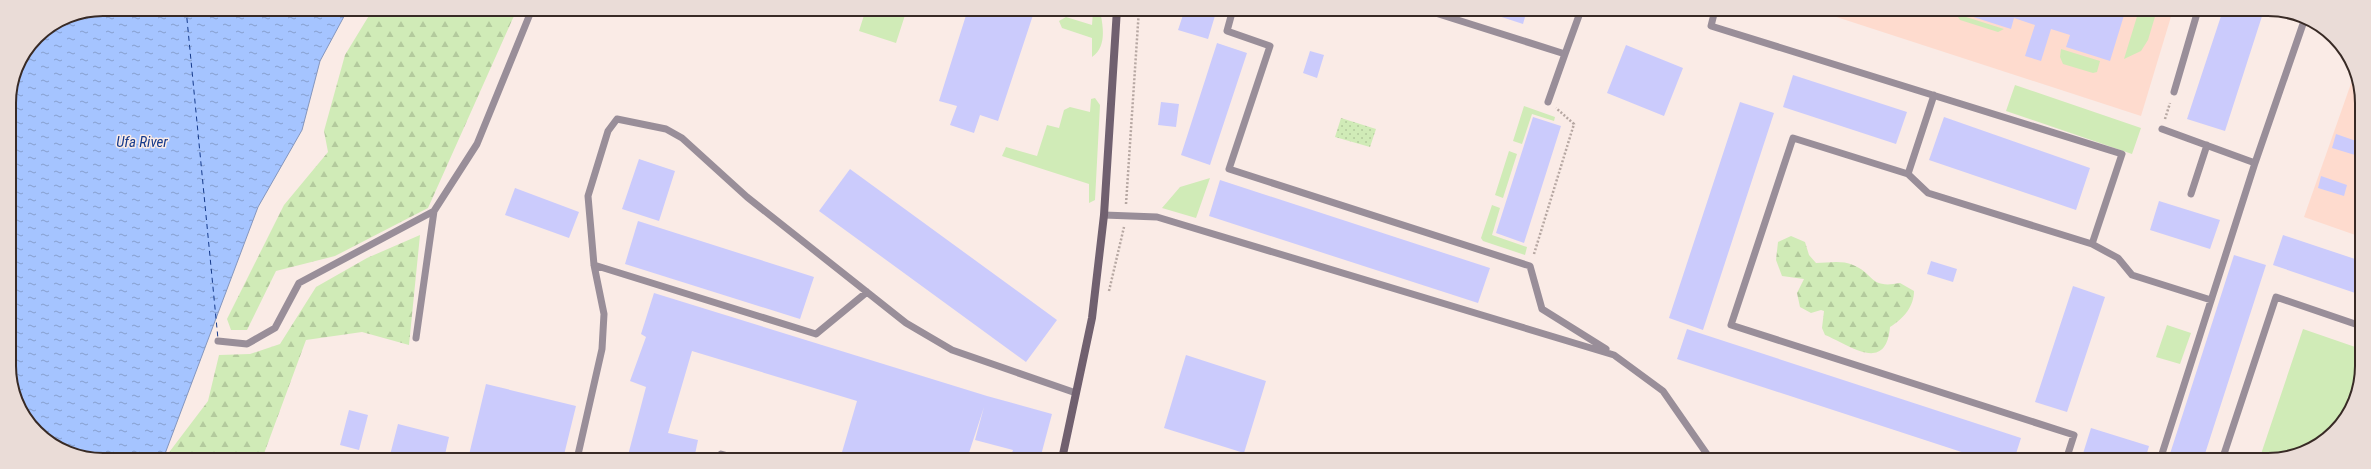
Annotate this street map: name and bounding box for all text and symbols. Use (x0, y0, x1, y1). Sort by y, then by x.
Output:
water label: Ufa River (116, 133, 168, 151)

